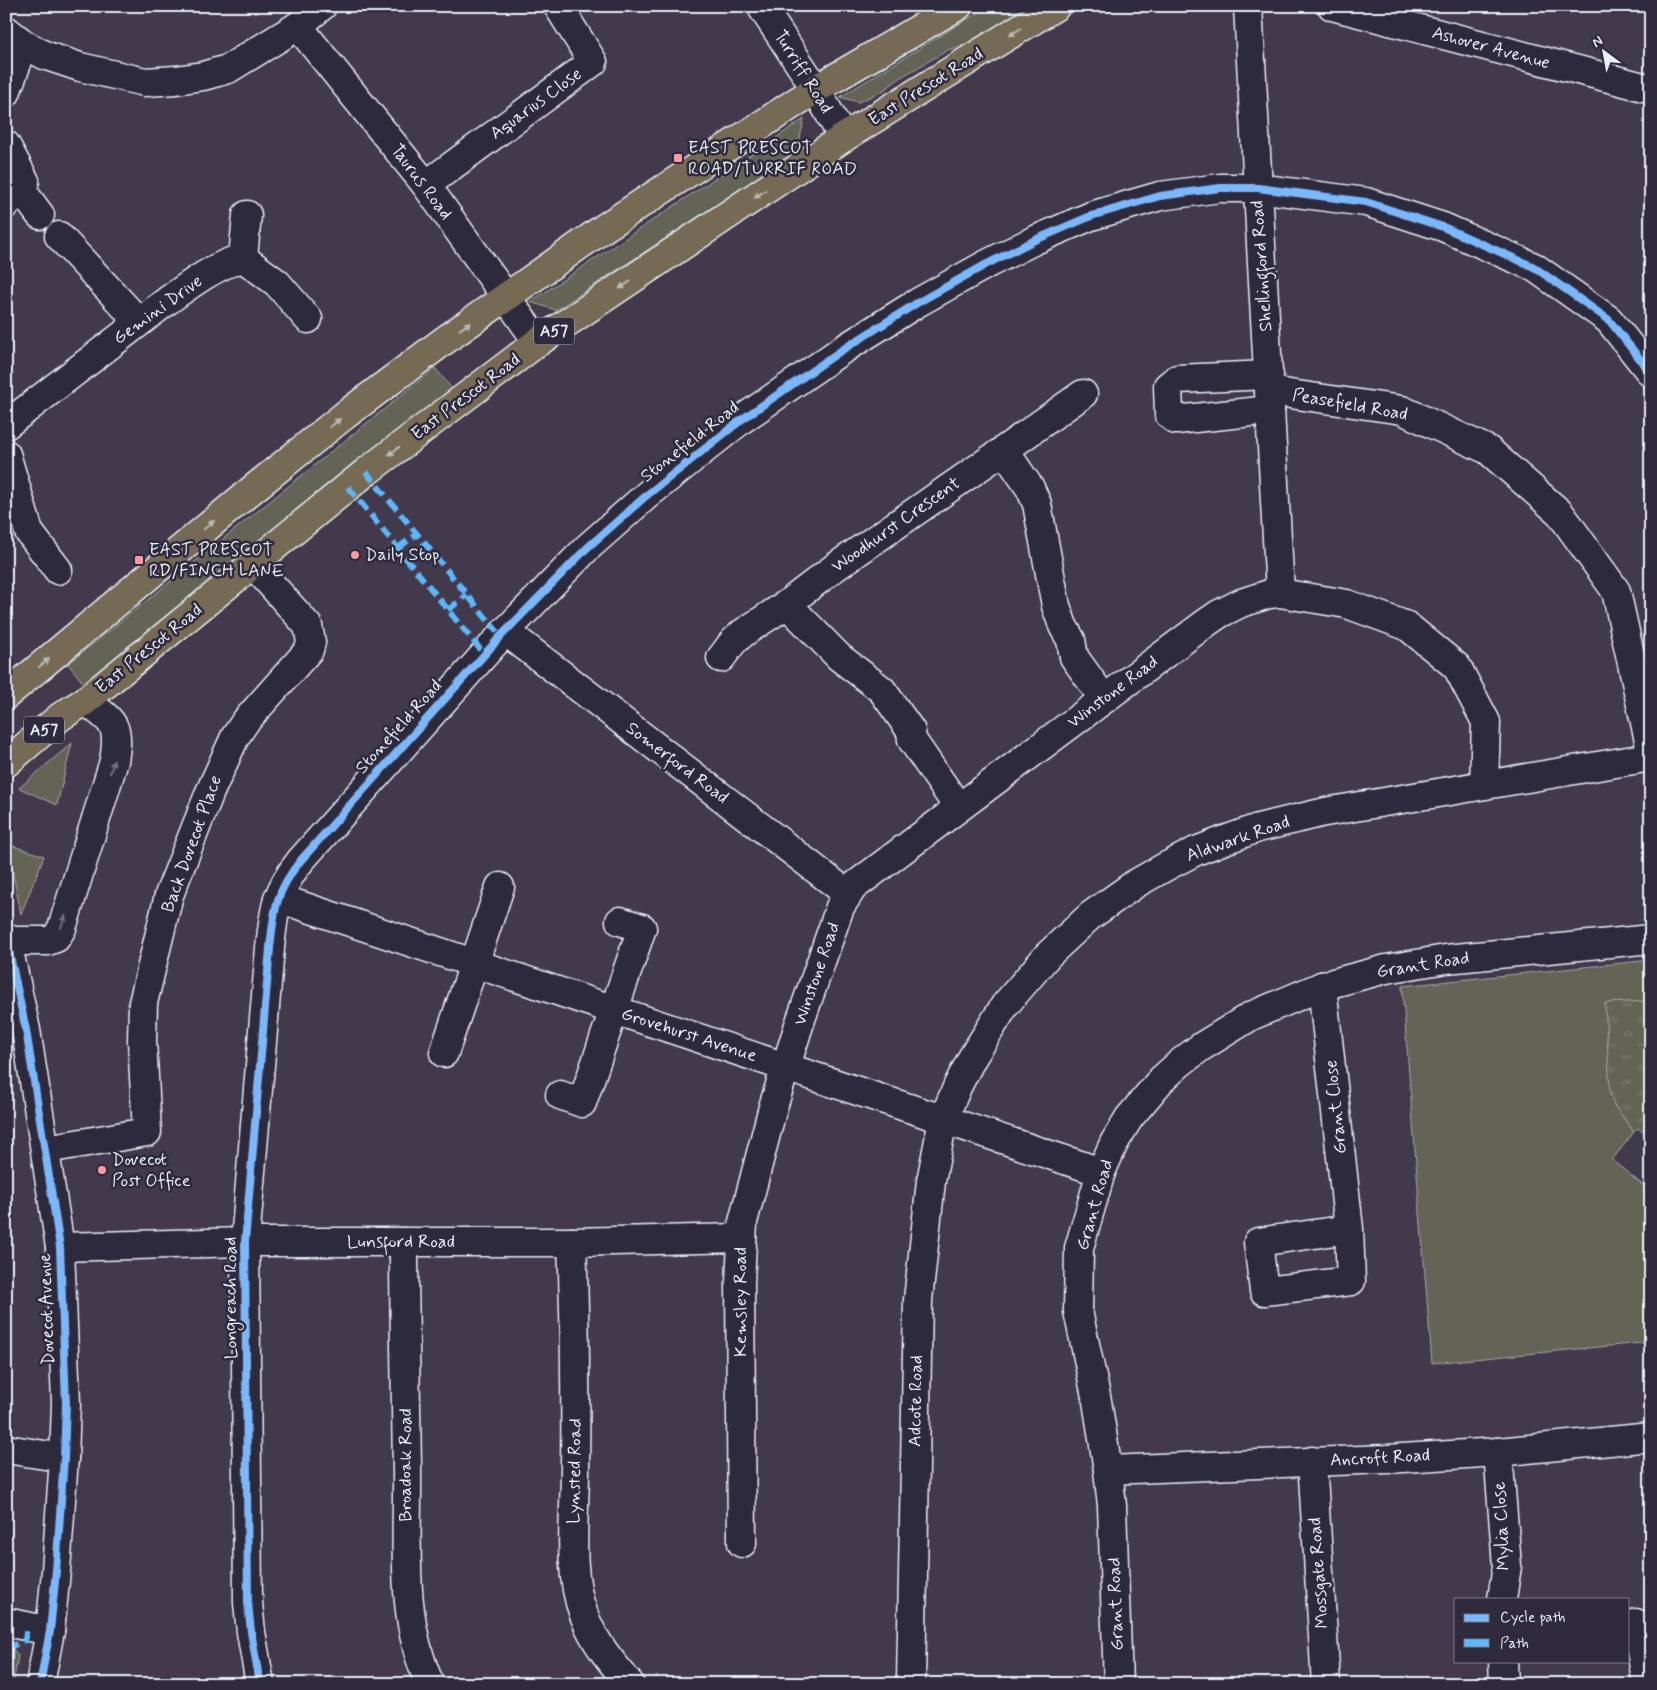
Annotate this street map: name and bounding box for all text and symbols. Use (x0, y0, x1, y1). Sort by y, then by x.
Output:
street label: Ashover Avenue (1429, 21, 1553, 75)
street label: Turriff Road (768, 26, 838, 118)
one-way arrow (1008, 27, 1021, 37)
north arrow (1580, 28, 1630, 78)
text: N (1589, 32, 1606, 52)
street label: East Prescot Road (864, 42, 988, 132)
street label: Aquarius Close (485, 62, 587, 146)
place label: EAST PRESCOT ROAD/TURRIF ROAD (688, 136, 857, 181)
street label: Taurus Road (385, 139, 457, 225)
marker: EAST PRESCOT ROAD/TURRIF ROAD (672, 152, 684, 164)
one-way arrow (753, 189, 766, 199)
street label: Shellingford Road (1245, 199, 1281, 332)
street label: Gemini Drive (109, 269, 207, 351)
one-way arrow (618, 280, 631, 289)
road number: A57 (534, 318, 574, 344)
one-way arrow (458, 321, 472, 331)
street label: East Prescot Road (406, 348, 526, 446)
street label: Peasefield Road (1291, 383, 1409, 427)
street label: Stonefield Road (636, 396, 744, 488)
one-way arrow (328, 418, 341, 429)
one-way arrow (388, 446, 401, 457)
street label: Woodhurst Crescent (827, 471, 965, 579)
one-way arrow (202, 520, 215, 531)
place label: EAST PRESCOT RD/FINCH LANE (149, 538, 284, 583)
place label: Daily Stop (365, 543, 439, 567)
marker: Daily Stop (349, 549, 361, 561)
marker: EAST PRESCOT RD/FINCH LANE (133, 554, 145, 566)
street label: East Prescot Road (91, 598, 207, 700)
street label: Winstone Road (1063, 650, 1163, 734)
one-way arrow (37, 658, 50, 669)
street label: Stonefield Road (350, 675, 448, 779)
road number: A57 (24, 716, 64, 744)
street label: Somerford Road (619, 716, 733, 811)
one-way arrow (108, 760, 116, 775)
street label: Back Dovecot Place (156, 772, 228, 916)
street label: Aldwark Road (1183, 810, 1293, 868)
one-way arrow (60, 915, 67, 930)
street label: Winstone Road (788, 919, 846, 1029)
street label: Grant Road (1375, 946, 1471, 984)
street label: Grovehurst Avenue (618, 1002, 760, 1068)
street label: Grant Close (1319, 1059, 1353, 1155)
place label: Dovecot Post Office (112, 1148, 191, 1193)
street label: Grant Road (1071, 1157, 1119, 1253)
marker: Dovecot Post Office (96, 1164, 108, 1176)
street label: Lunsford Road (347, 1230, 455, 1256)
street label: Longreach Road (219, 1237, 244, 1359)
street label: Kemsley Road (729, 1247, 753, 1357)
street label: Dovecot Avenue (33, 1253, 61, 1365)
street label: Adcote Road (903, 1355, 929, 1447)
street label: Broadoak Road (394, 1408, 418, 1522)
street label: Lynsted Road (562, 1418, 588, 1524)
street label: Ancroft Road (1329, 1443, 1431, 1473)
street label: Mylia Close (1488, 1481, 1516, 1571)
street label: Mossgate Road (1303, 1517, 1335, 1629)
street label: Grant Road (1102, 1557, 1130, 1651)
legend (1454, 1598, 1630, 1662)
text: Cycle path (1500, 1608, 1565, 1628)
text: Path (1500, 1634, 1529, 1654)

